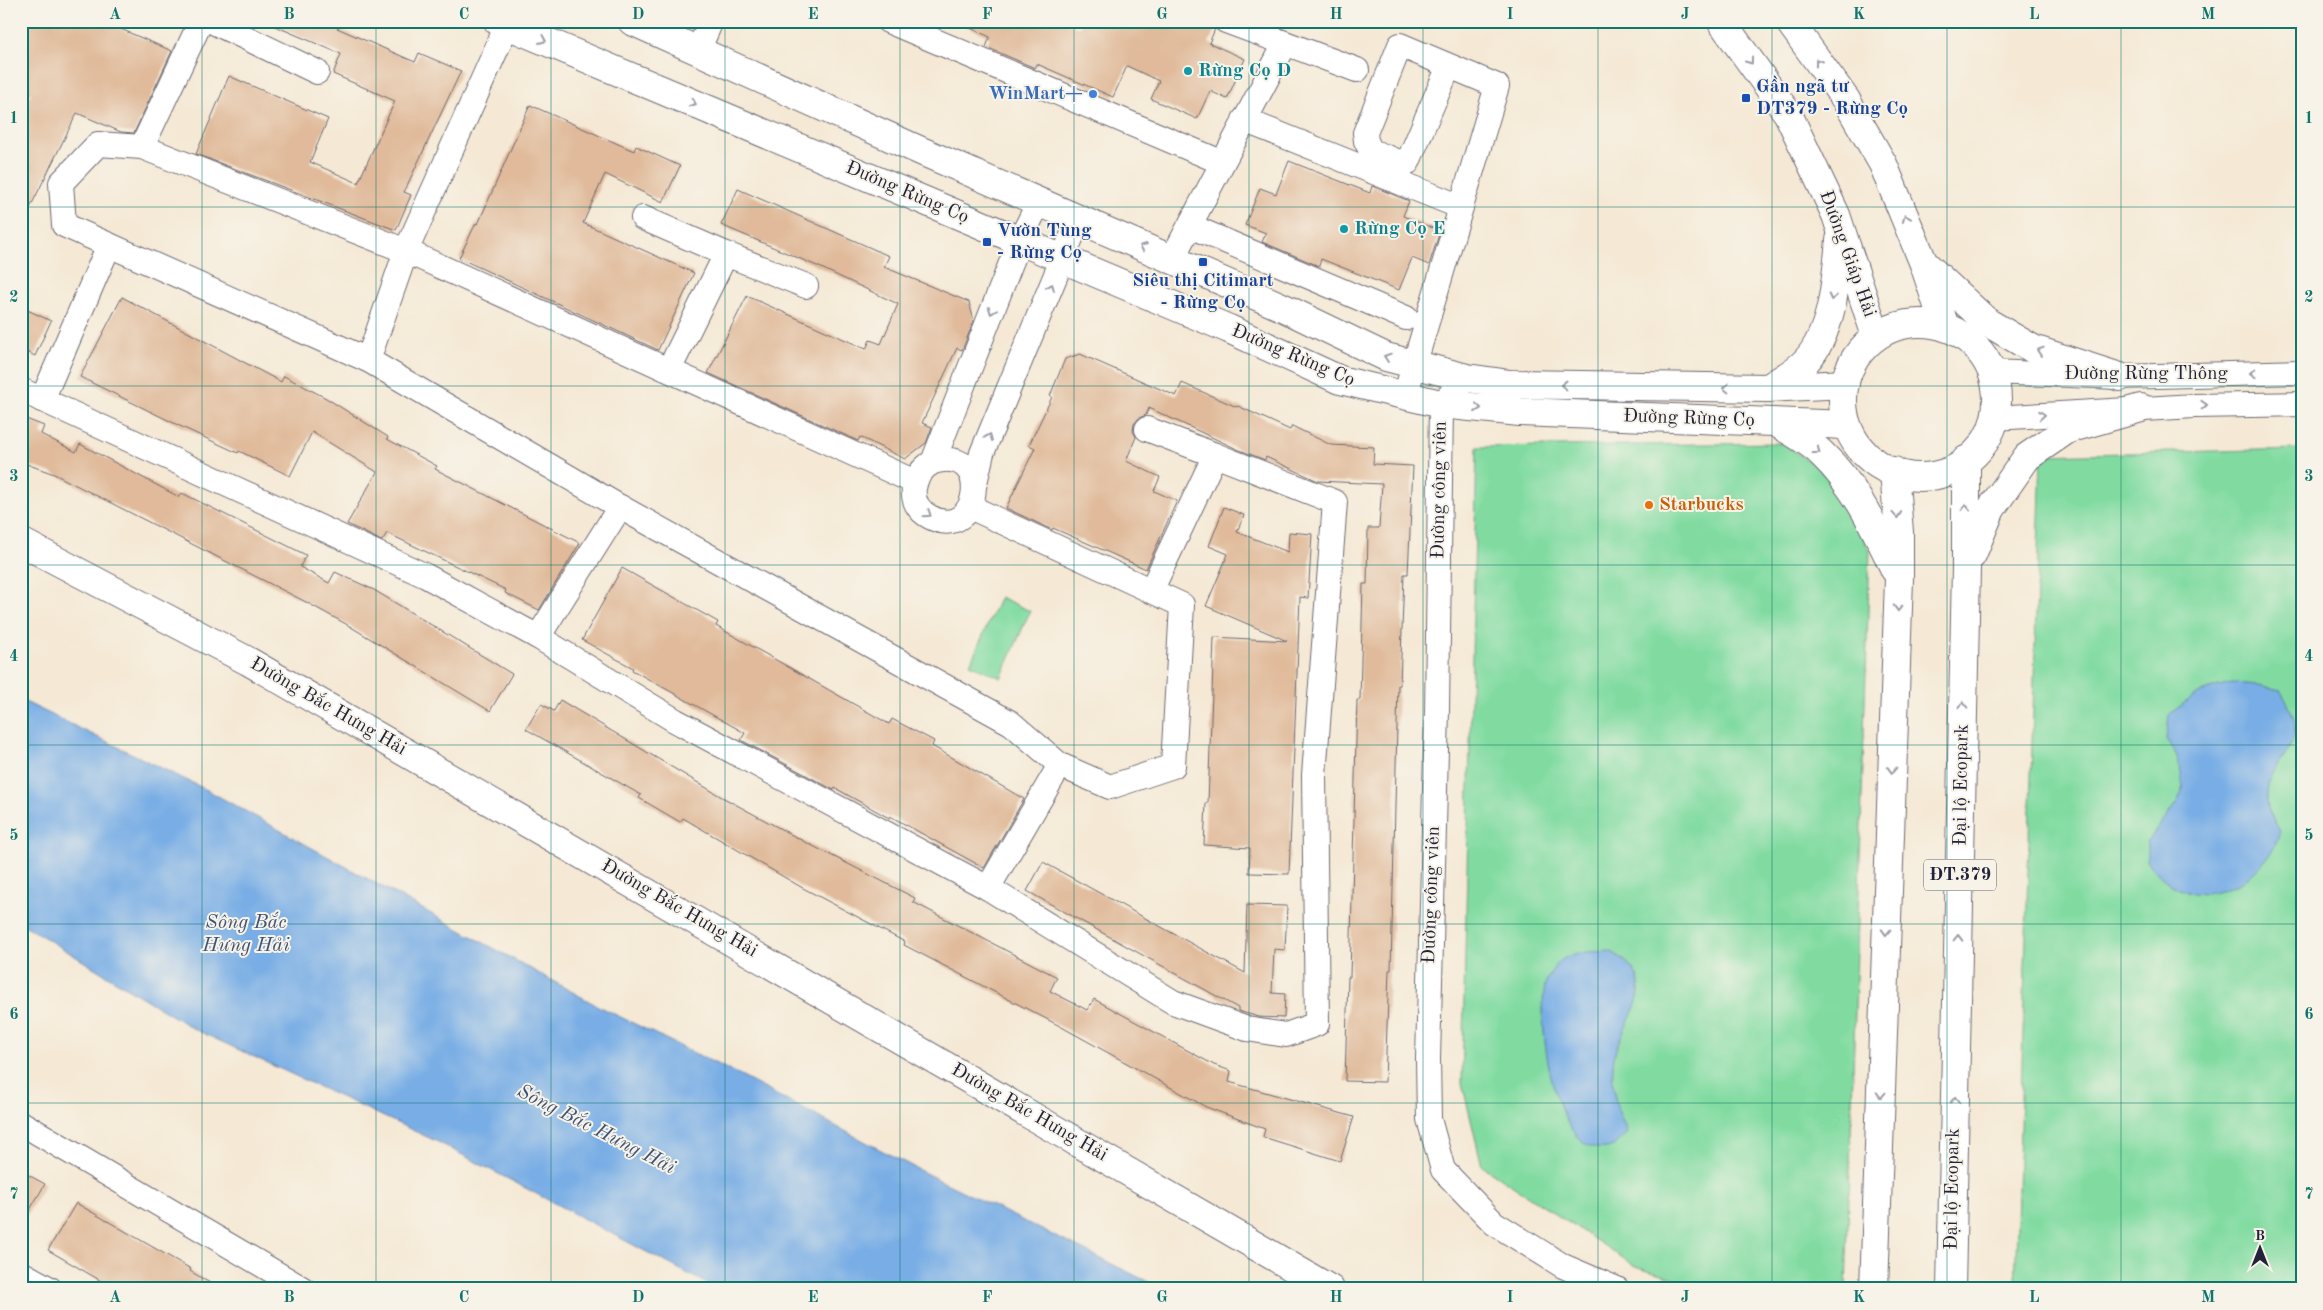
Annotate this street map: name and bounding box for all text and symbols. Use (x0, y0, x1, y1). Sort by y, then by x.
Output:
text: A (109, 7, 121, 23)
text: B (283, 7, 295, 23)
text: C (459, 7, 469, 23)
text: D (632, 7, 644, 23)
text: E (807, 7, 819, 23)
text: F (982, 7, 993, 23)
text: G (1156, 7, 1168, 23)
text: H (1329, 7, 1343, 23)
text: I (1506, 7, 1514, 23)
text: J (1681, 7, 1690, 23)
text: K (1853, 7, 1865, 23)
text: L (2029, 7, 2040, 23)
text: M (2201, 7, 2215, 23)
one-way arrow (538, 34, 547, 45)
one-way arrow (1744, 55, 1752, 64)
one-way arrow (1816, 59, 1824, 68)
place label: Rừng Cọ D (1198, 62, 1291, 81)
marker: Rừng Cọ D (1182, 65, 1194, 77)
place label: Gần ngã tư DT379 - Rừng Cọ (1756, 75, 1908, 119)
place label: WinMart+ (988, 85, 1083, 104)
marker: WinMart+ (1087, 88, 1099, 100)
marker: Gần ngã tư DT379 - Rừng Cọ (1740, 92, 1752, 104)
one-way arrow (688, 97, 697, 107)
text: 1 (9, 111, 19, 127)
text: 1 (2304, 111, 2314, 127)
street label: Đường Rừng Cọ (843, 159, 971, 227)
street label: Đường Giáp Hải (1815, 188, 1879, 320)
one-way arrow (1902, 215, 1912, 223)
place label: Rừng Cọ E (1354, 220, 1445, 239)
place label: Vườn Tùng - Rừng Cọ (997, 222, 1092, 263)
marker: Rừng Cọ E (1338, 223, 1350, 235)
marker: Vườn Tùng - Rừng Cọ (981, 236, 993, 248)
one-way arrow (1139, 243, 1148, 253)
marker: Siêu thị Citimart - Rừng Cọ (1197, 256, 1209, 268)
place label: Siêu thị Citimart - Rừng Cọ (1132, 272, 1274, 313)
one-way arrow (1045, 283, 1055, 291)
text: 2 (9, 290, 19, 306)
text: 2 (2304, 290, 2314, 306)
one-way arrow (1827, 293, 1838, 302)
one-way arrow (988, 306, 998, 315)
street label: Đường Rừng Cọ (1229, 322, 1357, 390)
one-way arrow (2036, 347, 2045, 357)
one-way arrow (1383, 353, 1392, 363)
street label: Đường Rừng Thông (2064, 365, 2228, 384)
one-way arrow (2249, 368, 2256, 378)
one-way arrow (1560, 380, 1568, 390)
one-way arrow (1722, 383, 1730, 393)
one-way arrow (2201, 400, 2209, 410)
one-way arrow (1474, 402, 1482, 413)
street label: Đường Rừng Cọ (1623, 407, 1755, 431)
one-way arrow (2038, 409, 2046, 420)
street label: Đường công viên (1429, 421, 1451, 559)
one-way arrow (982, 433, 993, 442)
one-way arrow (1811, 445, 1820, 453)
text: 3 (9, 469, 19, 485)
text: 3 (2304, 469, 2314, 485)
place label: Starbucks (1659, 496, 1744, 515)
marker: Starbucks (1643, 499, 1655, 511)
one-way arrow (1961, 503, 1971, 511)
one-way arrow (923, 508, 932, 518)
one-way arrow (1892, 511, 1903, 519)
one-way arrow (1893, 604, 1903, 612)
text: 4 (9, 649, 19, 665)
text: 4 (2304, 649, 2314, 665)
street label: Đường Bắc Hưng Hải (247, 652, 411, 759)
one-way arrow (1958, 701, 1969, 709)
street label: Đại lộ Ecopark (1951, 724, 1973, 846)
one-way arrow (1887, 766, 1897, 774)
street label: Đường công viên (1420, 826, 1444, 964)
text: 5 (9, 828, 19, 844)
text: 5 (2304, 828, 2314, 844)
street label: Đường Bắc Hưng Hải (598, 854, 762, 961)
road number: ĐT.379 (1924, 860, 1996, 890)
water label: Sông Bắc Hưng Hải (201, 911, 290, 956)
one-way arrow (1881, 929, 1892, 937)
one-way arrow (1953, 933, 1964, 941)
text: 6 (9, 1007, 19, 1023)
text: 6 (2304, 1007, 2314, 1023)
street label: Đường Bắc Hưng Hải (948, 1058, 1112, 1165)
water label: Sông Bắc Hưng Hải (514, 1080, 679, 1179)
one-way arrow (1875, 1091, 1886, 1099)
one-way arrow (1950, 1096, 1960, 1104)
street label: Đại lộ Ecopark (1942, 1128, 1964, 1250)
text: 7 (9, 1187, 19, 1203)
text: 7 (2304, 1187, 2314, 1203)
north arrow (2236, 1222, 2286, 1272)
text: B (2255, 1229, 2265, 1243)
text: A (109, 1290, 121, 1306)
text: B (283, 1290, 295, 1306)
text: C (459, 1290, 469, 1306)
text: D (632, 1290, 644, 1306)
text: E (807, 1290, 819, 1306)
text: F (982, 1290, 993, 1306)
text: G (1156, 1290, 1168, 1306)
text: H (1329, 1290, 1343, 1306)
text: I (1506, 1290, 1514, 1306)
text: J (1681, 1290, 1690, 1306)
text: K (1853, 1290, 1865, 1306)
text: L (2029, 1290, 2040, 1306)
text: M (2201, 1290, 2215, 1306)

